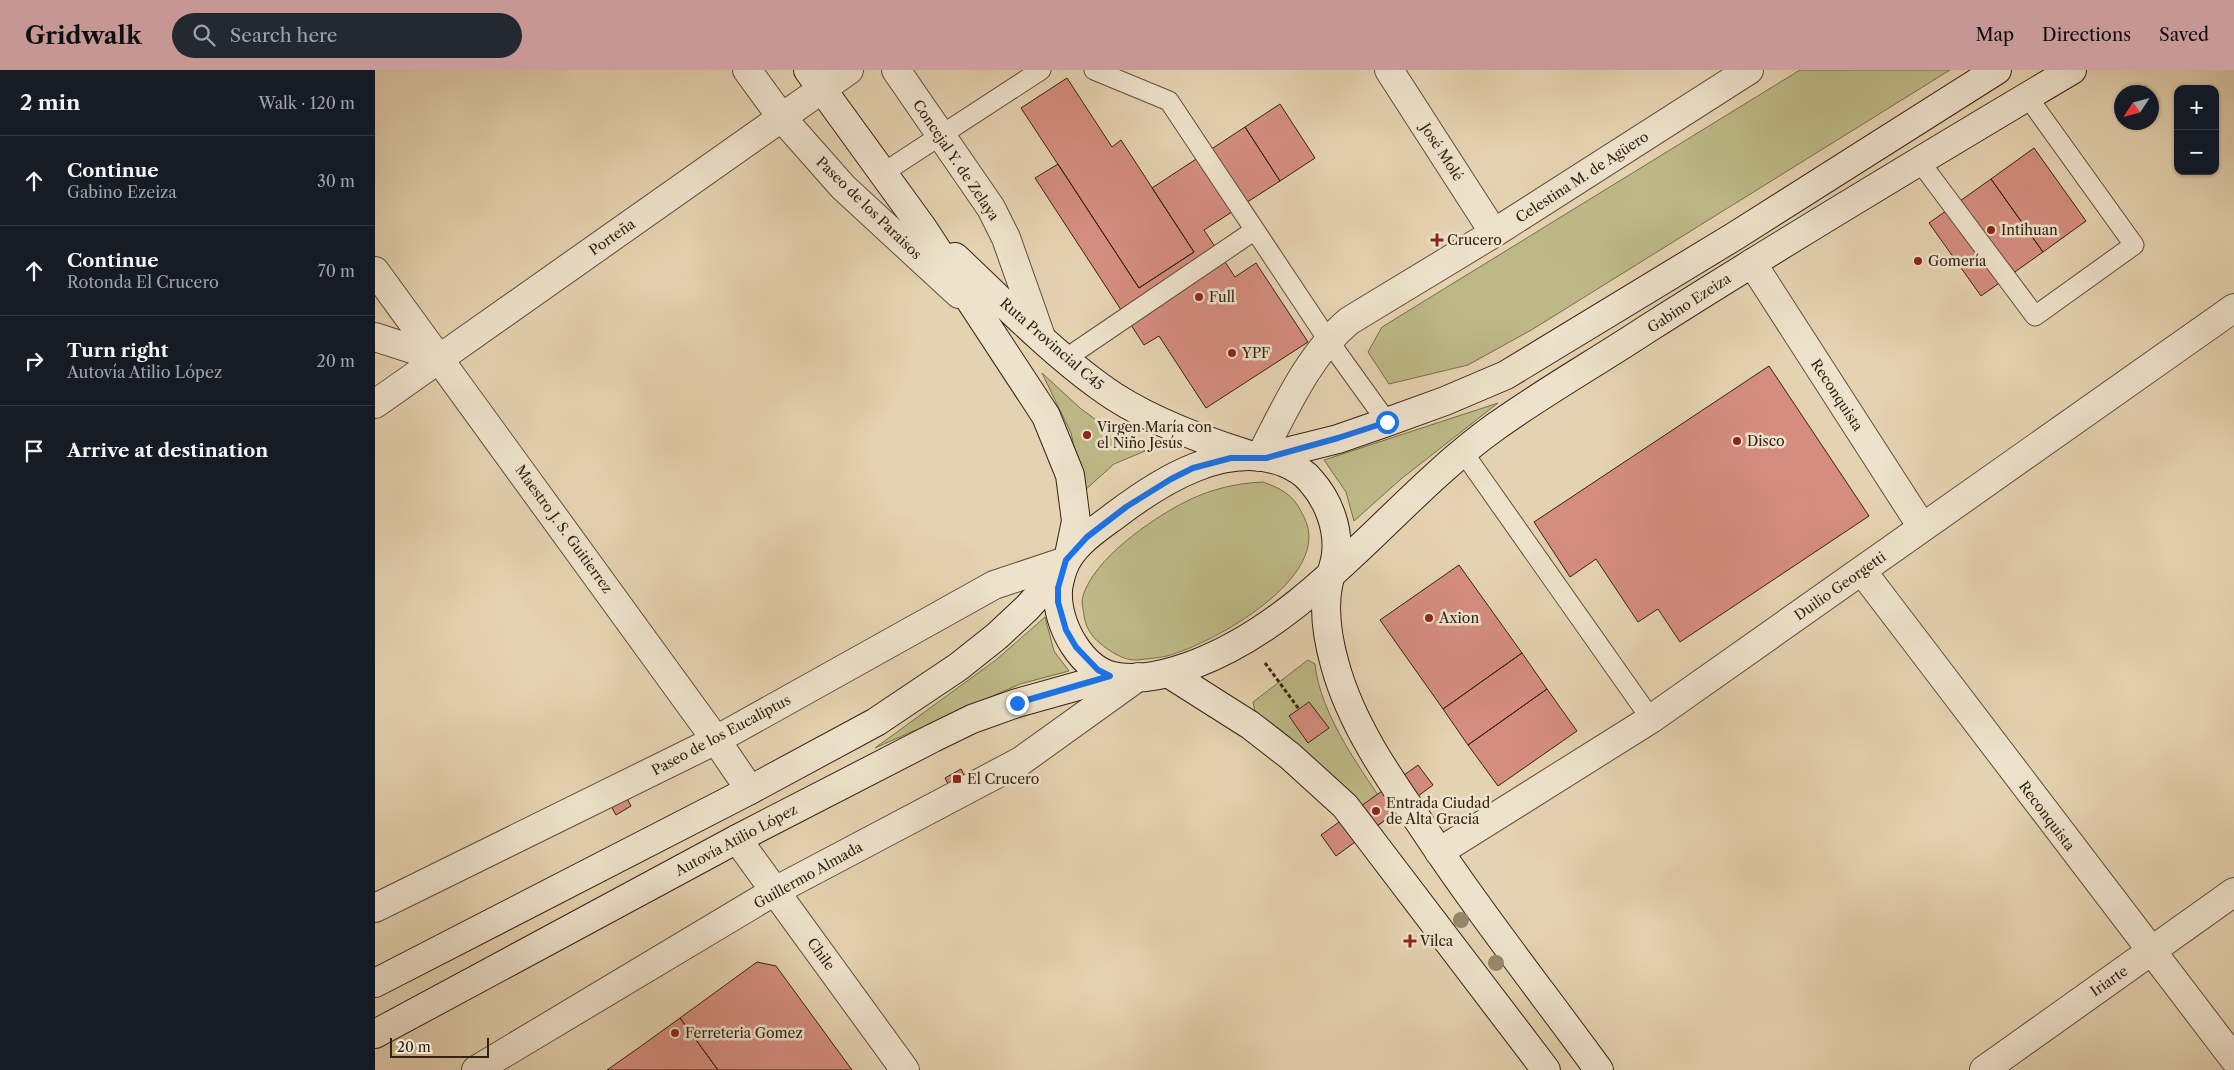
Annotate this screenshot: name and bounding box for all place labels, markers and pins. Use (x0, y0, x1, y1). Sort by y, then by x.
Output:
place label: Intihuan (2001, 221, 2058, 239)
marker: Intihuan (1985, 224, 1997, 236)
place label: Crucero (1447, 231, 1502, 249)
marker: Crucero (1431, 234, 1443, 246)
place label: Gomería (1928, 252, 1987, 270)
marker: Gomería (1912, 255, 1924, 267)
place label: Full (1209, 288, 1235, 306)
marker: Full (1193, 291, 1205, 303)
place label: YPF (1241, 344, 1270, 362)
marker: YPF (1226, 347, 1238, 359)
place label: Virgen María con el Niño Jesús (1096, 418, 1212, 452)
marker: Virgen María con el Niño Jesús (1081, 429, 1093, 441)
place label: Disco (1747, 432, 1785, 450)
marker: Disco (1731, 435, 1743, 447)
place label: Axion (1438, 609, 1479, 627)
marker: Axion (1423, 612, 1435, 624)
place label: El Crucero (967, 770, 1039, 788)
marker: El Crucero (951, 773, 963, 785)
place label: Entrada Ciudad de Alta Gracia (1386, 794, 1491, 828)
marker: Entrada Ciudad de Alta Gracia (1370, 805, 1382, 817)
place label: Vilca (1419, 932, 1454, 950)
marker: Vilca (1404, 935, 1416, 947)
place label: Ferreteria Gomez (685, 1024, 803, 1042)
marker: Ferreteria Gomez (669, 1027, 681, 1039)

